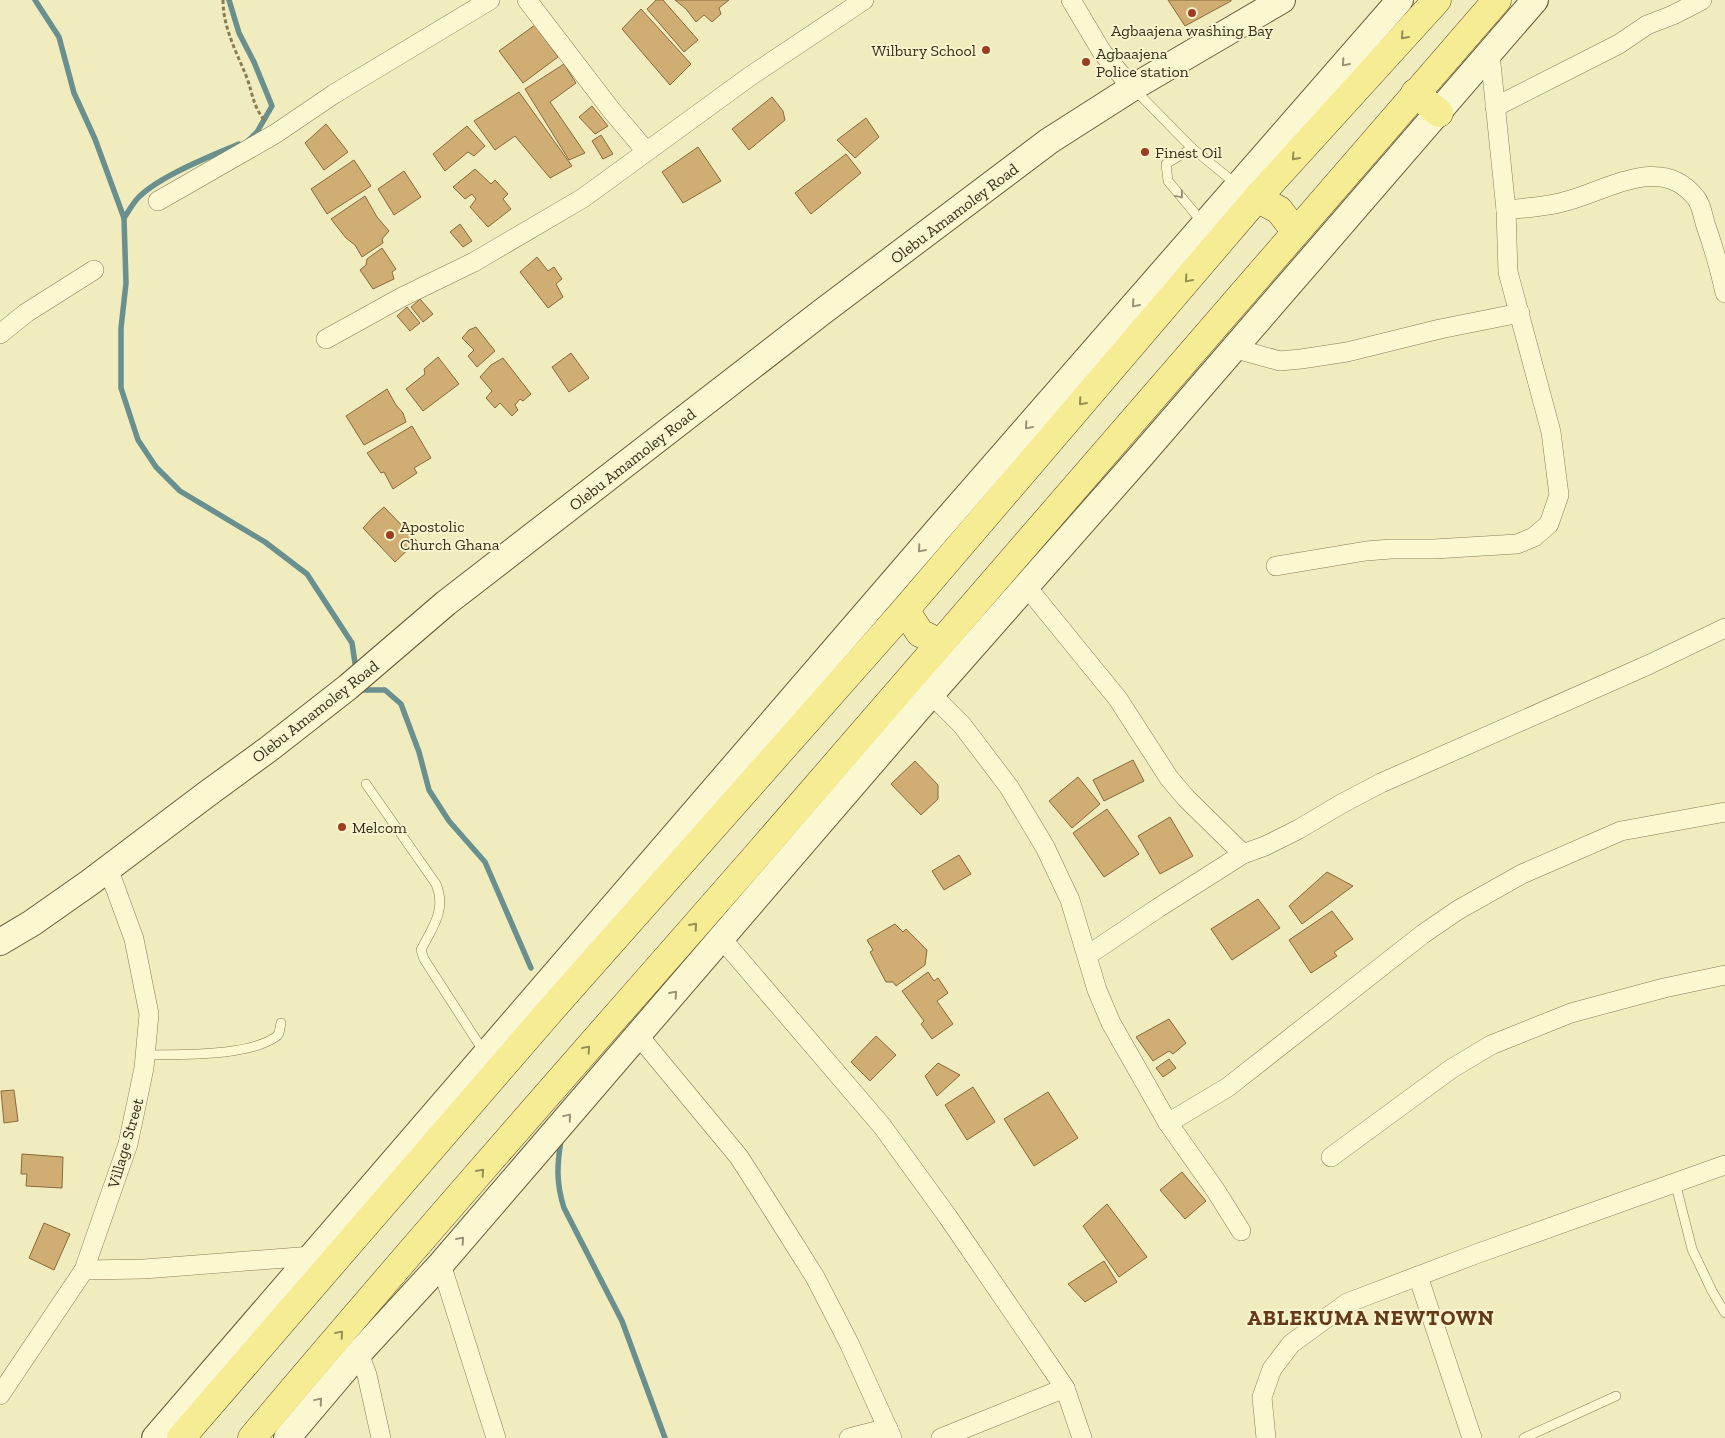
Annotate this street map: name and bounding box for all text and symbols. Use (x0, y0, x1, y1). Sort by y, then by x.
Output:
marker: Agbaajena washing Bay (1186, 7, 1198, 19)
place label: Agbaajena washing Bay (1111, 21, 1274, 40)
one-way arrow (1401, 31, 1410, 40)
place label: Wilbury School (871, 41, 976, 60)
marker: Wilbury School (980, 44, 992, 56)
place label: Agbaajena Police station (1096, 44, 1190, 81)
marker: Agbaajena Police station (1080, 56, 1092, 68)
one-way arrow (1343, 57, 1351, 66)
place label: Finest Oil (1155, 143, 1222, 162)
marker: Finest Oil (1139, 146, 1151, 158)
one-way arrow (1292, 151, 1301, 160)
street label: Olebu Amamoley Road (887, 159, 1022, 268)
one-way arrow (1175, 189, 1183, 198)
one-way arrow (1185, 273, 1194, 282)
one-way arrow (1132, 298, 1141, 307)
one-way arrow (1078, 396, 1087, 405)
street label: Olebu Amamoley Road (565, 404, 699, 515)
one-way arrow (1025, 421, 1034, 430)
place label: Apostolic Church Ghana (400, 517, 500, 554)
marker: Apostolic Church Ghana (384, 529, 396, 541)
one-way arrow (918, 543, 927, 552)
street label: Olebu Amamoley Road (248, 656, 382, 767)
place label: Melcom (352, 818, 407, 837)
marker: Melcom (336, 821, 348, 833)
one-way arrow (688, 923, 697, 932)
one-way arrow (668, 990, 677, 999)
one-way arrow (581, 1045, 590, 1054)
street label: Village Street (103, 1096, 147, 1191)
one-way arrow (562, 1114, 570, 1123)
one-way arrow (475, 1168, 484, 1177)
one-way arrow (456, 1237, 464, 1246)
district label: ABLEKUMA NEWTOWN (1247, 1305, 1495, 1330)
one-way arrow (335, 1331, 344, 1340)
one-way arrow (313, 1397, 322, 1406)

